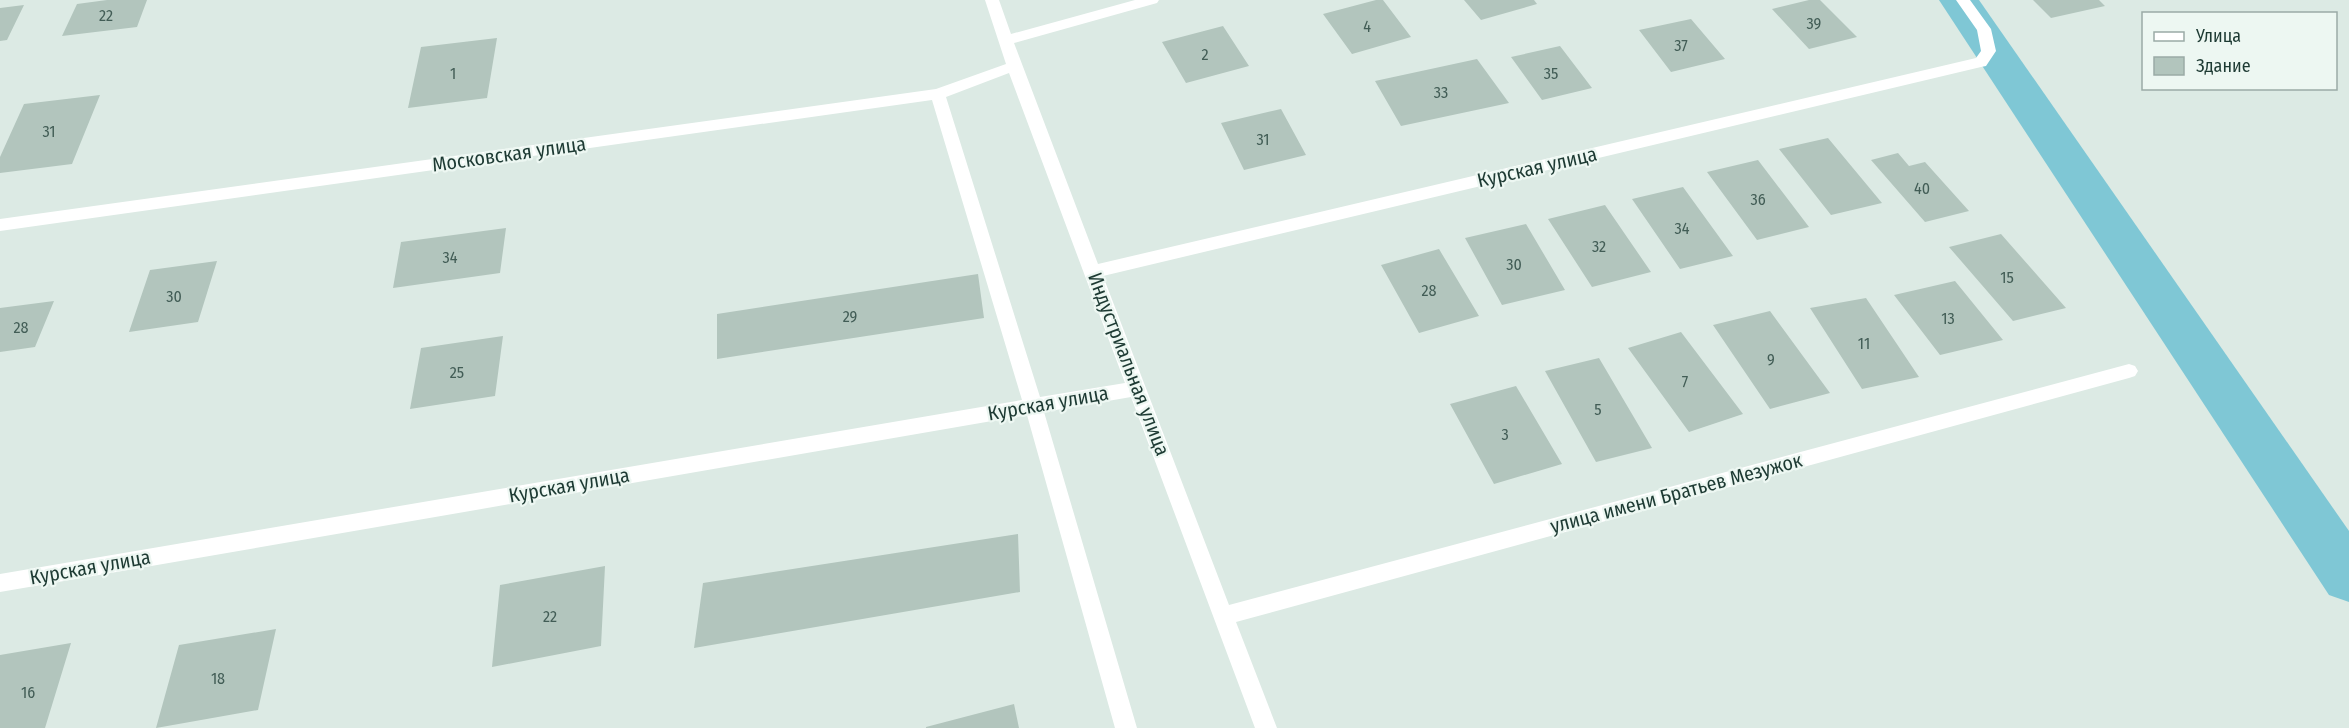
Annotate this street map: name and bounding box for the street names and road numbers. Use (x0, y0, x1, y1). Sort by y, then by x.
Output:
street label: Московская улица (430, 131, 588, 177)
street label: Курская улица (1475, 142, 1599, 192)
street label: Индустриальная улица (1083, 269, 1175, 459)
street label: Курская улица (986, 381, 1110, 425)
street label: улица имени Братьев Мезужок (1547, 448, 1805, 538)
street label: Курская улица (507, 463, 631, 507)
street label: Курская улица (28, 545, 152, 589)

